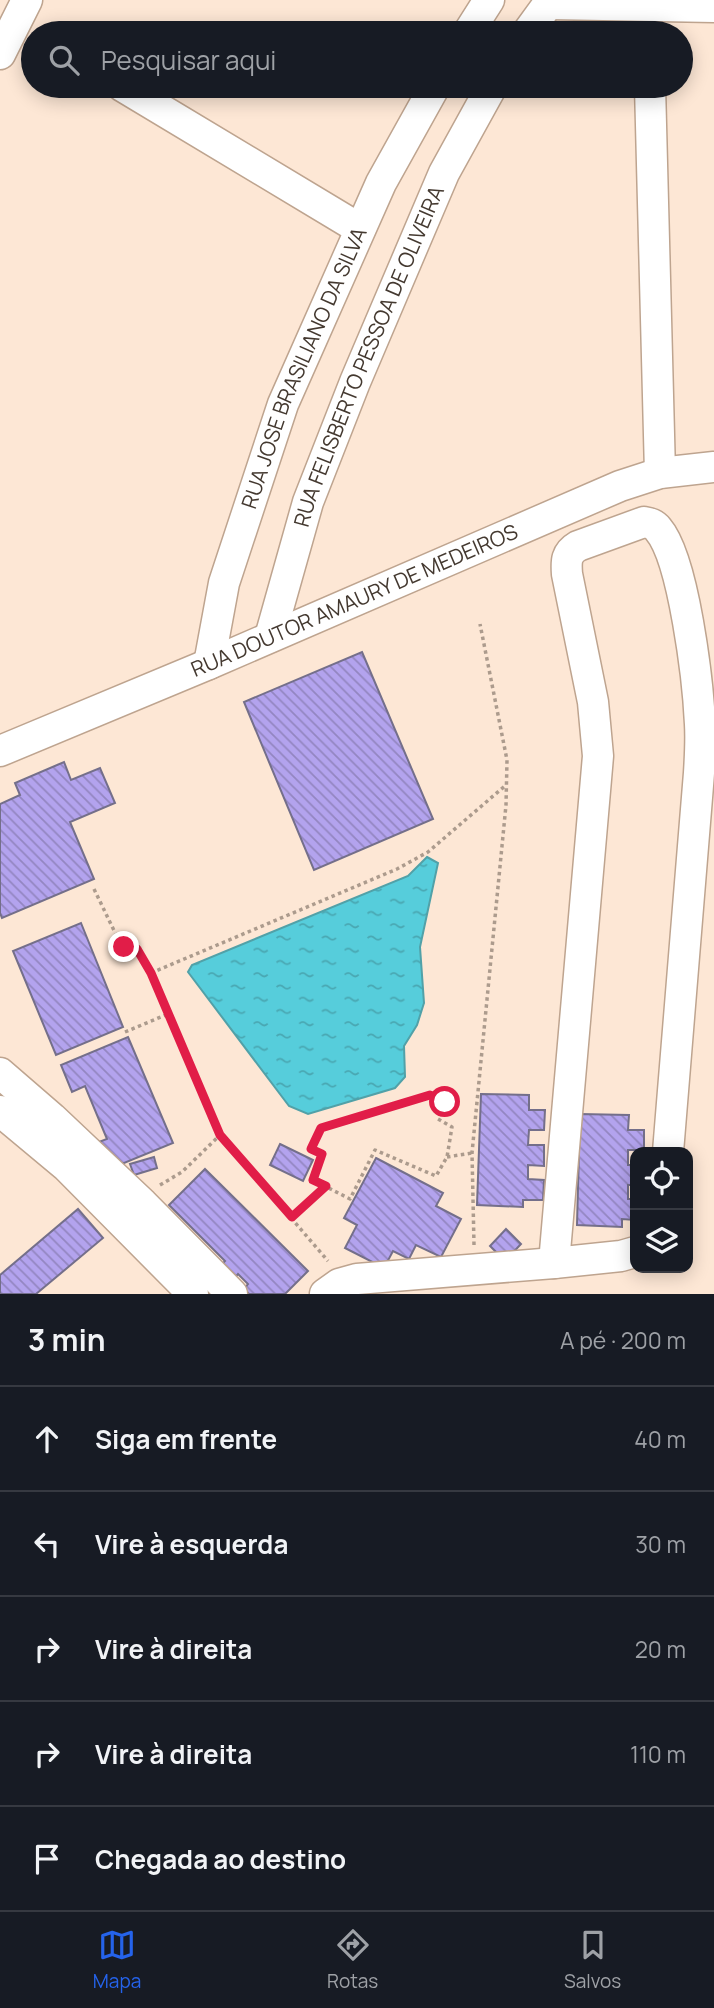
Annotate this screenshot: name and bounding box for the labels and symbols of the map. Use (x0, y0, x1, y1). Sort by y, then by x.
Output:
street label: RUA FELISBERTO PESSOA DE OLIVEIRA (287, 181, 450, 530)
street label: RUA JOSE BRASILIANO DA SILVA (234, 223, 373, 512)
street label: RUA DOUTOR AMAURY DE MEDEIROS (187, 517, 522, 683)
route end (108, 931, 139, 962)
route start (429, 1086, 460, 1117)

